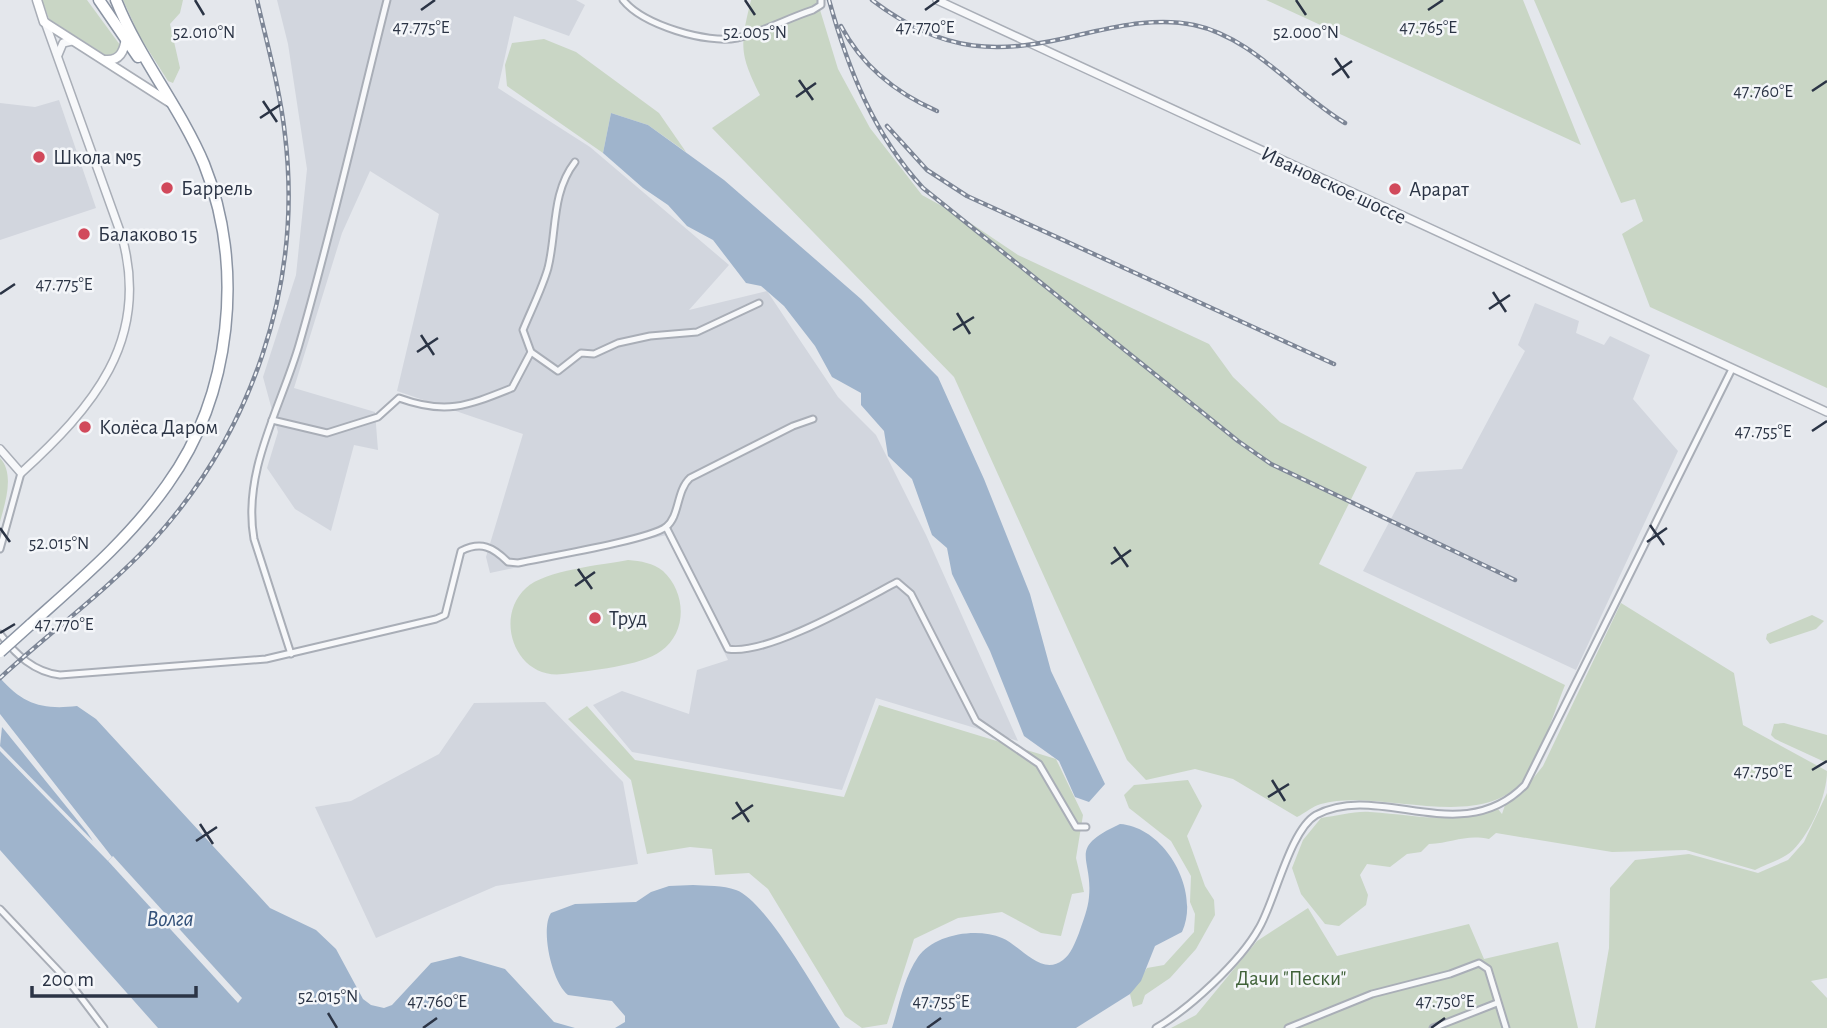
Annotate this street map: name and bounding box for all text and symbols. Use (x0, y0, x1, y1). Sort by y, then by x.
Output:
text: 47.775°E (393, 19, 450, 37)
text: 47.770°E (896, 19, 955, 37)
text: 47.765°E (1399, 19, 1457, 37)
text: 52.010°N (173, 24, 235, 42)
text: 52.005°N (723, 24, 787, 42)
text: 52.000°N (1273, 24, 1339, 42)
text: 47.760°E (1733, 83, 1793, 101)
street label: Ивановское шоссе (1258, 143, 1409, 228)
place label: Школа №5 (53, 147, 142, 168)
marker: Школа №5 (31, 149, 47, 165)
place label: Баррель (181, 178, 252, 199)
place label: Арарат (1409, 179, 1469, 200)
marker: Баррель (159, 180, 175, 196)
marker: Арарат (1387, 181, 1403, 197)
place label: Балаково 15 (98, 224, 197, 245)
marker: Балаково 15 (76, 226, 92, 242)
text: 47.775°E (36, 276, 93, 294)
place label: Колёса Даром (99, 417, 218, 438)
marker: Колёса Даром (77, 419, 93, 435)
text: 47.755°E (1735, 423, 1792, 441)
text: 52.015°N (29, 535, 89, 553)
place label: Труд (609, 608, 647, 629)
marker: Труд (587, 610, 603, 626)
text: 47.770°E (35, 616, 94, 634)
text: 47.750°E (1734, 763, 1793, 781)
water label: Волга (146, 908, 194, 931)
scale bar (32, 954, 196, 998)
park label: Дачи "Пески" (1236, 968, 1346, 989)
text: 200 m (42, 969, 94, 990)
text: 52.015°N (298, 988, 358, 1006)
text: 47.760°E (407, 993, 467, 1011)
text: 47.755°E (913, 993, 970, 1011)
text: 47.750°E (1416, 993, 1475, 1011)

